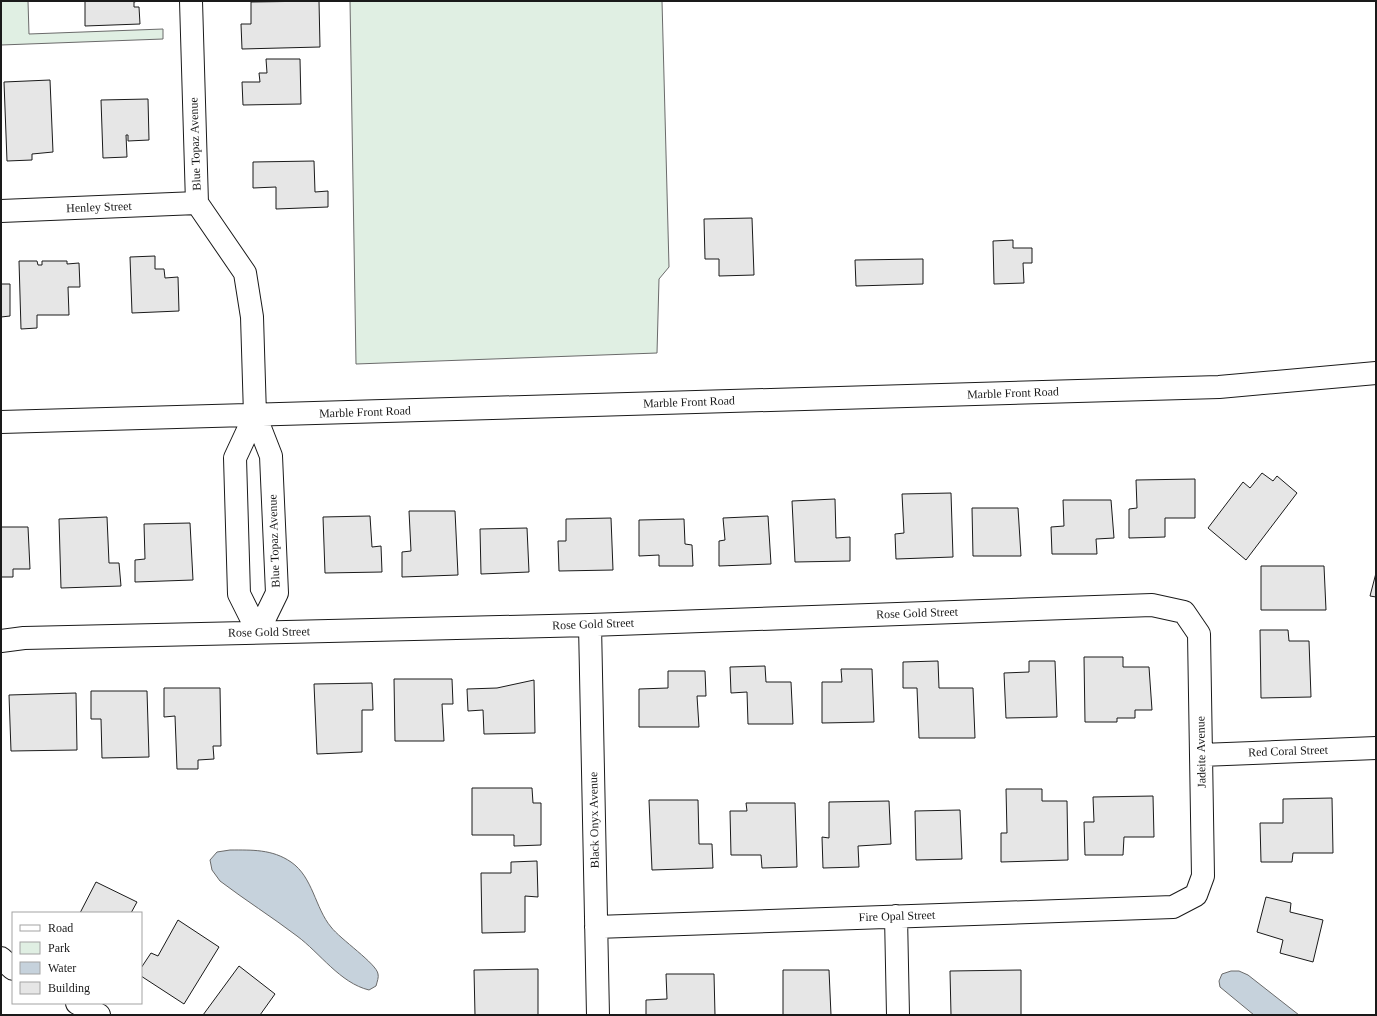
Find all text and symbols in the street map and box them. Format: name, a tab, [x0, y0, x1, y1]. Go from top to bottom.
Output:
street label: Blue Topaz Avenue	[186, 97, 204, 191]
street label: Henley Street	[66, 199, 133, 215]
street label: Marble Front Road	[967, 384, 1059, 402]
street label: Marble Front Road	[643, 393, 735, 411]
street label: Marble Front Road	[319, 403, 411, 421]
street label: Blue Topaz Avenue	[265, 494, 283, 588]
street label: Rose Gold Street	[876, 605, 959, 621]
street label: Rose Gold Street	[552, 616, 635, 632]
street label: Rose Gold Street	[228, 624, 311, 640]
street label: Jadeite Avenue	[1193, 716, 1209, 788]
street label: Red Coral Street	[1248, 743, 1329, 759]
street label: Black Onyx Avenue	[586, 772, 602, 868]
street label: Fire Opal Street	[858, 908, 936, 924]
legend	[12, 912, 142, 1004]
text: Road	[48, 921, 73, 935]
text: Park	[48, 941, 70, 955]
text: Water	[48, 961, 76, 975]
text: Building	[48, 981, 90, 995]

